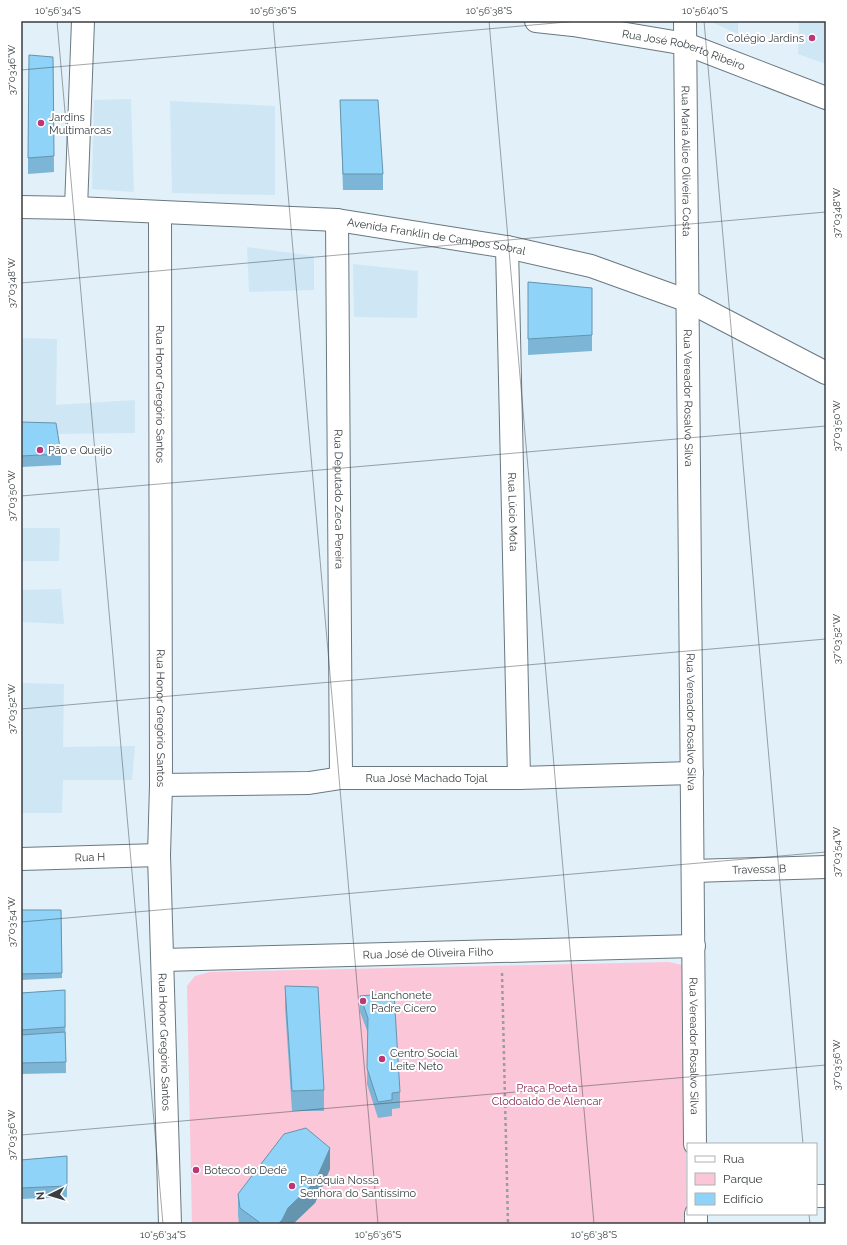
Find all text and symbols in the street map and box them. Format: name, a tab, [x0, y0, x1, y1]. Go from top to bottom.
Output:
text: 10°56'34"S	[35, 5, 81, 16]
text: 10°56'36"S	[250, 5, 296, 16]
text: 10°56'38"S	[466, 5, 512, 16]
text: 10°56'40"S	[682, 5, 728, 16]
street label: Rua José Roberto Ribeiro	[621, 27, 748, 73]
place label: Colégio Jardins	[726, 32, 804, 45]
marker: Colégio Jardins	[807, 33, 817, 43]
text: 37°03'46"W	[6, 44, 17, 95]
street label: Rua Maria Alice Oliveira Costa	[679, 85, 693, 237]
place label: Jardins Multimarcas	[49, 111, 111, 137]
marker: Jardins Multimarcas	[36, 118, 46, 128]
text: 37°03'48"W	[831, 187, 842, 238]
street label: Avenida Franklin de Campos Sobral	[346, 215, 527, 258]
text: 37°03'48"W	[6, 257, 17, 308]
street label: Rua Honor Gregório Santos	[154, 325, 167, 463]
street label: Rua Vereador Rosalvo Silva	[681, 329, 695, 467]
text: 37°03'50"W	[831, 400, 842, 452]
street label: Rua Deputado Zeca Pereira	[332, 429, 346, 569]
place label: Pão e Queijo	[48, 444, 112, 457]
marker: Pão e Queijo	[35, 445, 45, 455]
text: 37°03'50"W	[6, 470, 17, 522]
street label: Rua Lúcio Mota	[506, 472, 520, 552]
text: 37°03'52"W	[831, 613, 842, 664]
street label: Rua Honor Gregório Santos	[154, 649, 168, 787]
street label: Rua Vereador Rosalvo Silva	[684, 653, 698, 791]
text: 37°03'52"W	[6, 683, 17, 734]
street label: Rua José Machado Tojal	[366, 772, 488, 785]
text: 37°03'54"W	[831, 826, 842, 877]
street label: Rua H	[74, 850, 105, 864]
street label: Travessa B	[732, 862, 786, 876]
text: 37°03'54"W	[6, 896, 17, 947]
street label: Rua José de Oliveira Filho	[363, 945, 494, 961]
street label: Rua Honor Gregório Santos	[156, 973, 173, 1111]
street label: Rua Vereador Rosalvo Silva	[687, 977, 701, 1115]
place label: Lanchonete Padre Cícero	[371, 989, 437, 1015]
marker: Lanchonete Padre Cícero	[358, 996, 368, 1006]
text: 37°03'56"W	[831, 1039, 842, 1091]
place label: Centro Social Leite Neto	[390, 1047, 458, 1073]
marker: Centro Social Leite Neto	[377, 1054, 387, 1064]
park label: Praça Poeta Clodoaldo de Alencar	[492, 1082, 602, 1108]
text: 37°03'56"W	[6, 1109, 17, 1161]
legend	[687, 1143, 817, 1215]
text: Rua	[723, 1152, 744, 1166]
place label: Boteco do Dedé	[204, 1164, 288, 1177]
marker: Boteco do Dedé	[191, 1165, 201, 1175]
text: Parque	[723, 1172, 763, 1186]
place label: Paróquia Nossa Senhora do Santíssimo	[300, 1174, 417, 1200]
north arrow	[30, 1175, 70, 1215]
marker: Paróquia Nossa Senhora do Santíssimo	[287, 1181, 297, 1191]
text: N	[34, 1191, 47, 1201]
text: Edifício	[723, 1192, 763, 1206]
text: 10°56'34"S	[140, 1229, 186, 1240]
text: 10°56'36"S	[355, 1229, 401, 1240]
text: 10°56'38"S	[571, 1229, 617, 1240]

